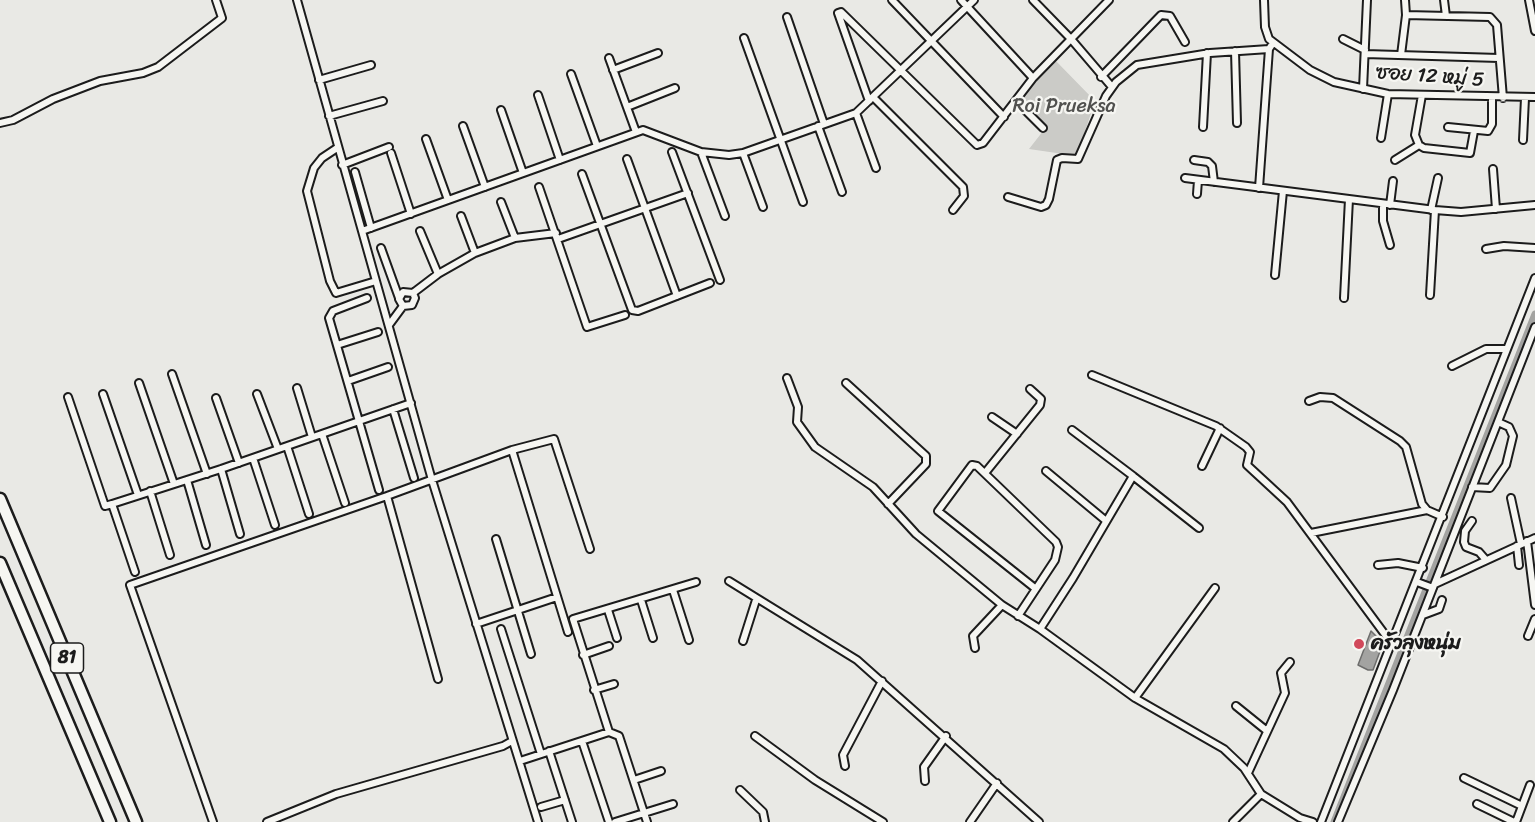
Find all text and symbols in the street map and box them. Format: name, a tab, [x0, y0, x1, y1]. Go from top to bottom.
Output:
street label: ซอย 12 หมู่ 5	[1375, 61, 1485, 93]
park label: Roi Prueksa	[1012, 95, 1116, 119]
place label: ครัวลุงหนุ่ม	[1371, 632, 1461, 656]
marker: ครัวลุงหนุ่ม	[1352, 637, 1366, 651]
road number: 81	[50, 643, 84, 673]

